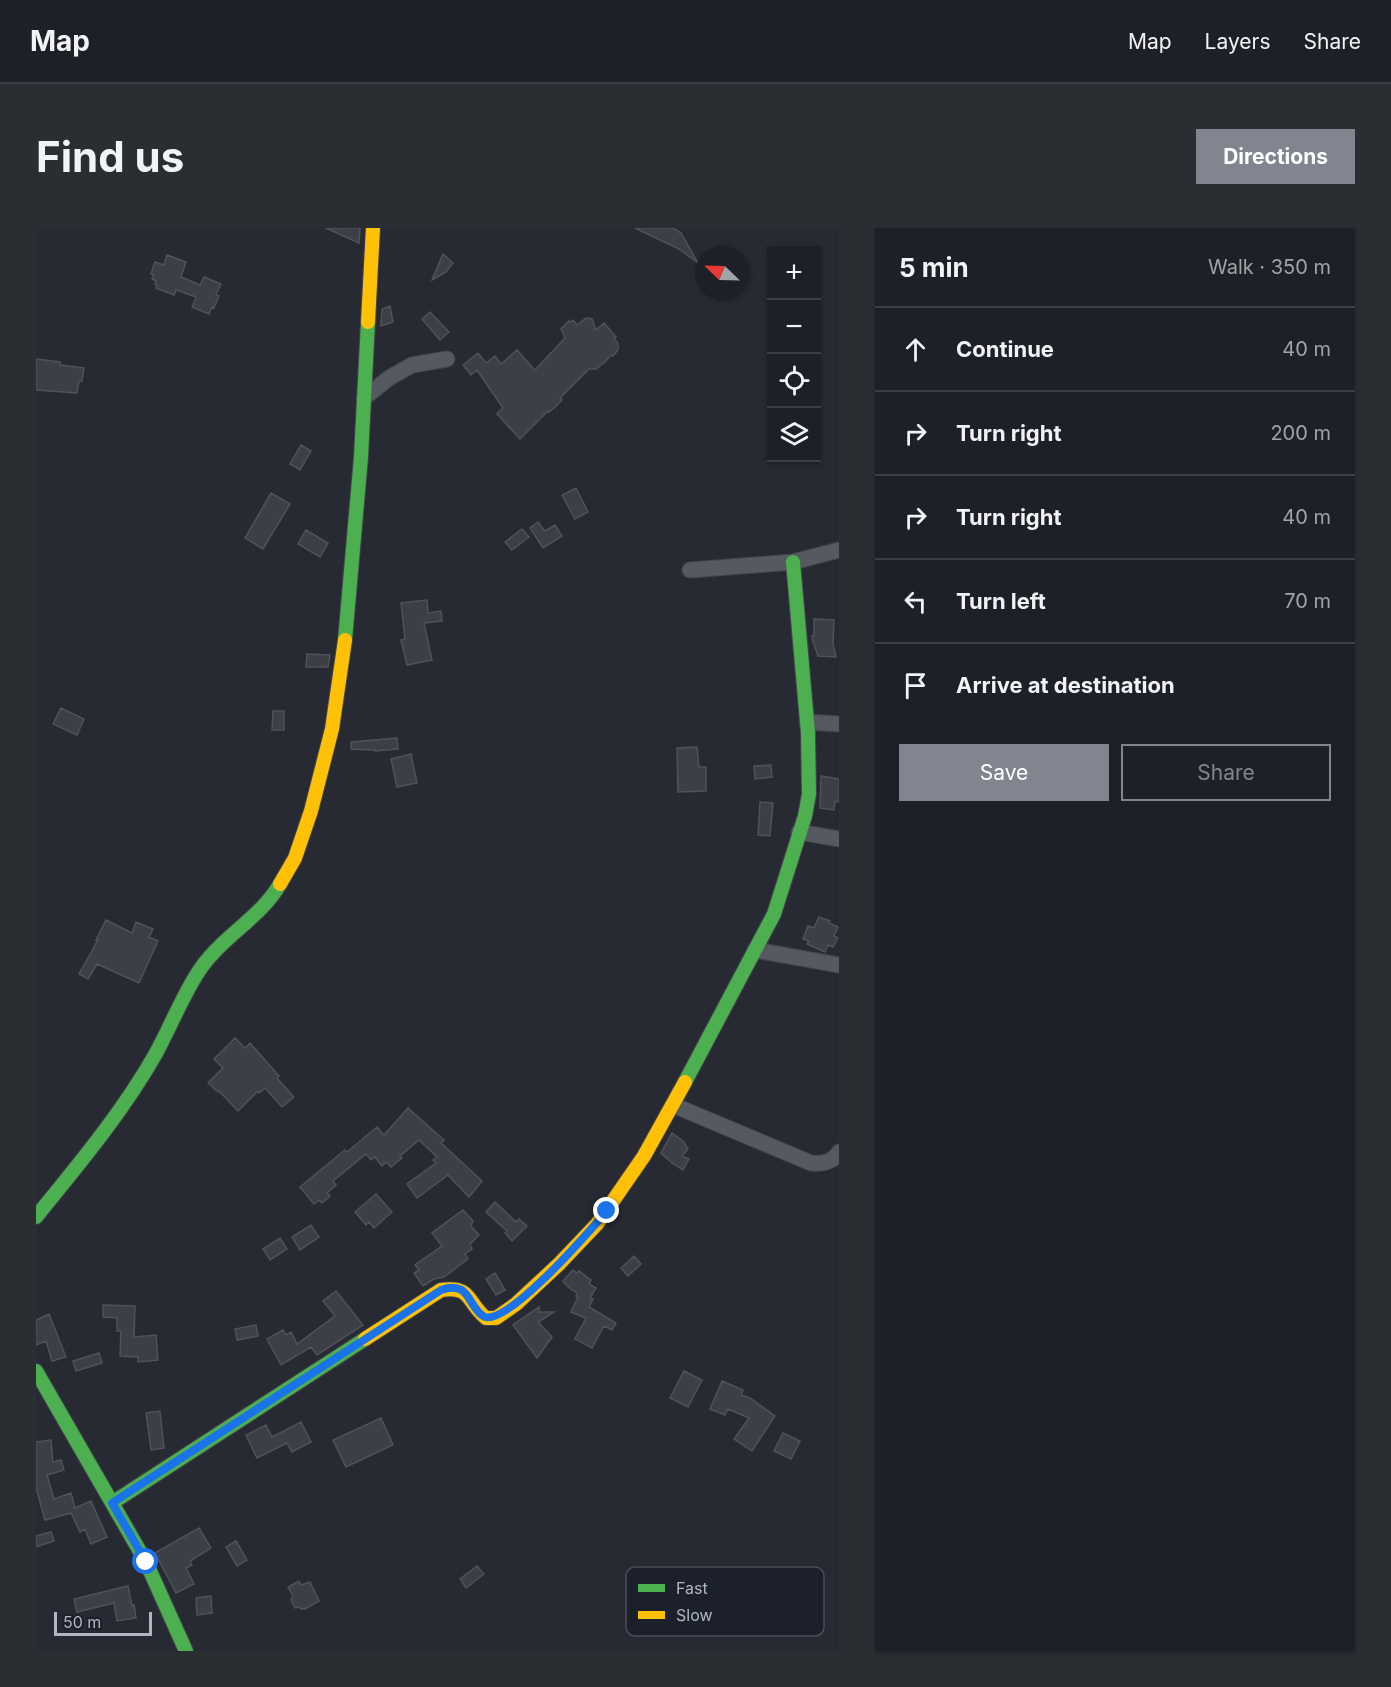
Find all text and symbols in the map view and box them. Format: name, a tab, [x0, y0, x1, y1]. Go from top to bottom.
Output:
text: Map	[30, 24, 90, 58]
text: Map	[1128, 29, 1172, 54]
text: Layers	[1205, 29, 1271, 54]
text: Share	[1304, 29, 1361, 54]
button: Directions	[1196, 129, 1355, 184]
text: Find us	[36, 131, 184, 182]
north arrow	[695, 246, 749, 300]
map controls	[767, 246, 821, 462]
button: +	[767, 246, 821, 300]
text: 5 min	[899, 252, 969, 283]
text: Walk · 350 m	[1208, 255, 1331, 279]
button: −	[767, 300, 821, 354]
icon: ahead	[899, 333, 932, 366]
text: Continue	[956, 336, 1054, 362]
text: 40 m	[1282, 337, 1331, 361]
button: locate	[767, 354, 821, 408]
button: layers	[767, 408, 821, 462]
icon: right	[899, 417, 932, 450]
text: Turn right	[956, 420, 1062, 446]
text: 200 m	[1270, 421, 1331, 445]
icon: right	[899, 501, 932, 534]
text: Turn right	[956, 504, 1062, 530]
text: 40 m	[1282, 505, 1331, 529]
icon: left	[899, 585, 932, 618]
text: Turn left	[956, 588, 1046, 614]
text: 70 m	[1284, 589, 1331, 613]
icon: arrive	[899, 669, 932, 702]
text: Arrive at destination	[956, 672, 1175, 698]
button: Save	[899, 744, 1109, 801]
button: Share	[1121, 744, 1331, 801]
route end	[593, 1197, 619, 1223]
route start	[132, 1548, 158, 1574]
legend	[626, 1567, 824, 1636]
text: Fast	[676, 1578, 708, 1598]
text: Slow	[676, 1605, 713, 1625]
scale bar	[54, 1609, 152, 1636]
text: 50 m	[63, 1612, 101, 1632]

